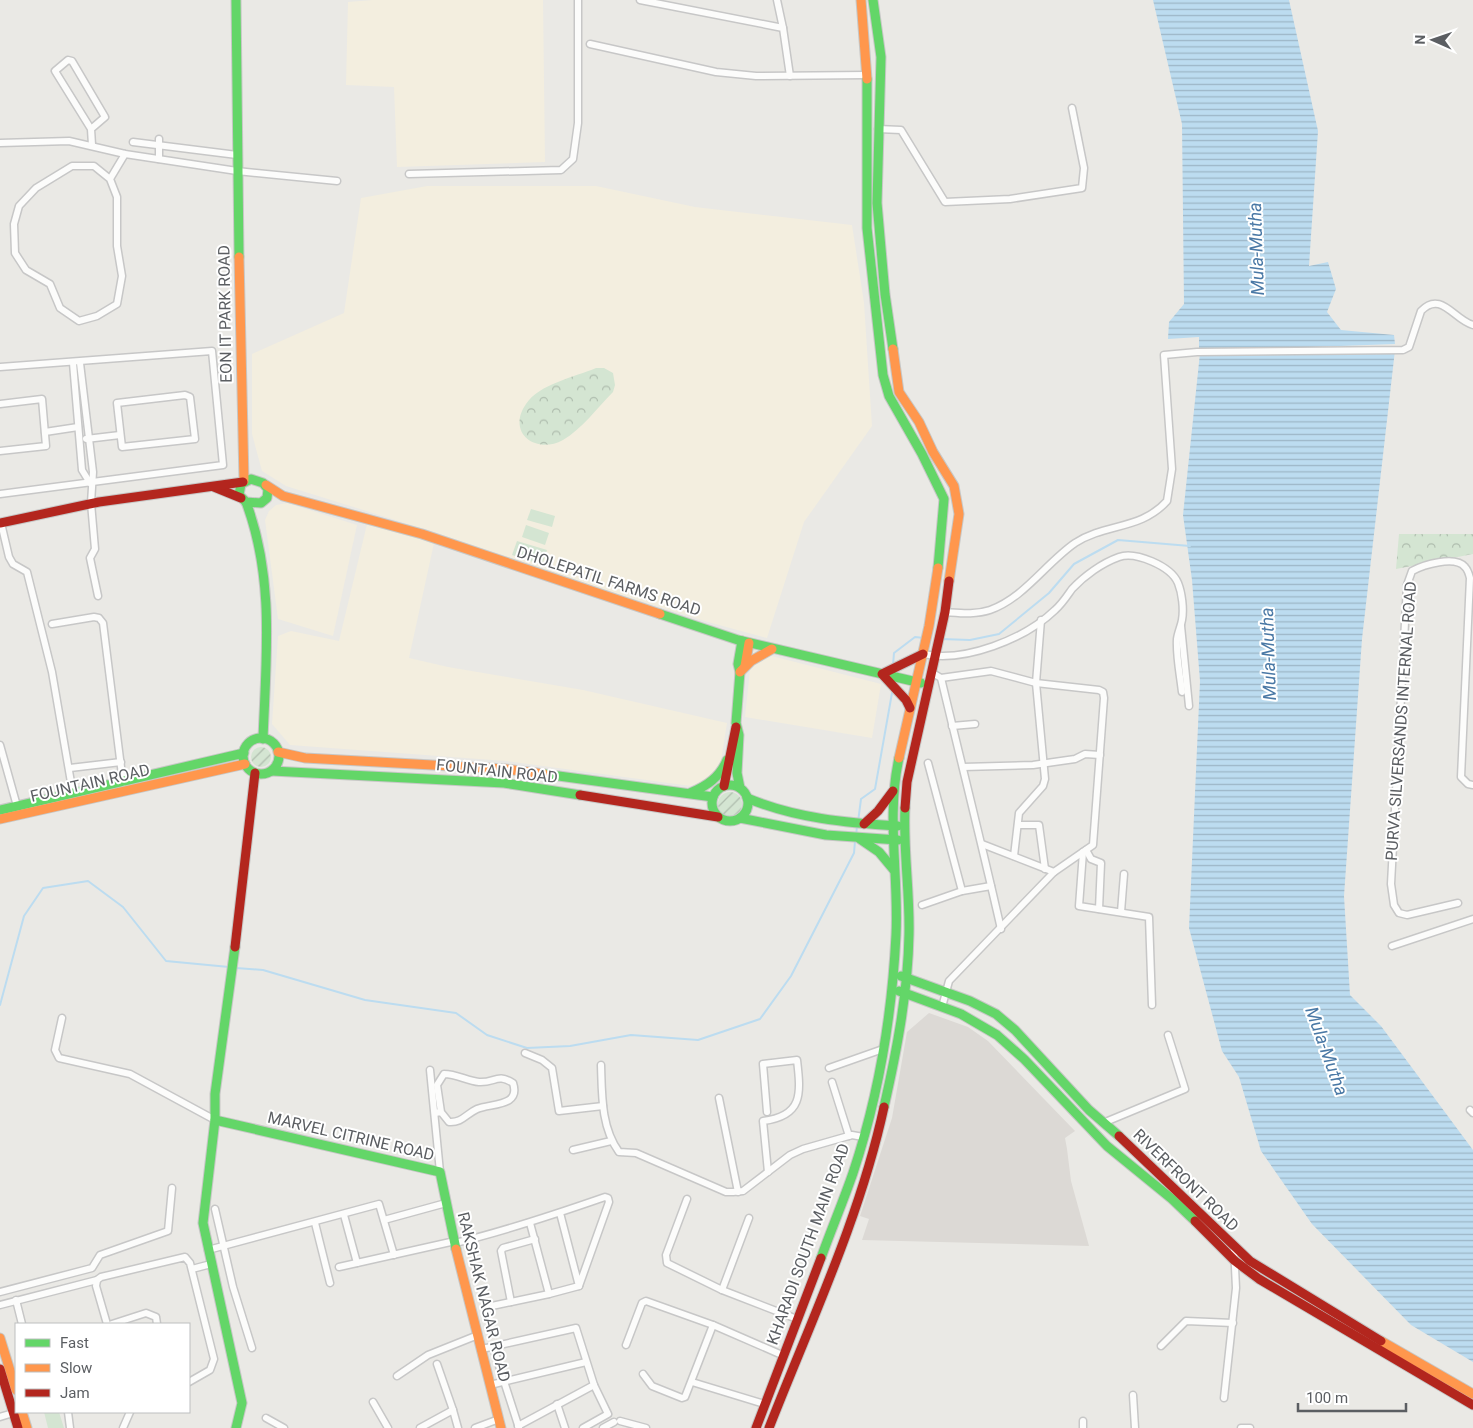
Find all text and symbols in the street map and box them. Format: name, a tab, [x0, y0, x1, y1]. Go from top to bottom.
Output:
north arrow	[1408, 15, 1458, 65]
text: N	[1412, 34, 1428, 45]
water label: Mula-Mutha	[1244, 202, 1268, 296]
street label: EON IT PARK ROAD	[214, 245, 236, 383]
street label: DHOLEPATIL FARMS ROAD	[515, 542, 703, 620]
street label: PURVA SILVERSANDS INTERNAL ROAD	[1382, 581, 1420, 861]
water label: Mula-Mutha	[1256, 607, 1280, 701]
street label: FOUNTAIN ROAD	[435, 755, 559, 787]
street label: FOUNTAIN ROAD	[28, 760, 152, 806]
water label: Mula-Mutha	[1301, 1004, 1353, 1098]
street label: MARVEL CITRINE ROAD	[266, 1108, 436, 1164]
street label: RIVERFRONT ROAD	[1129, 1125, 1243, 1235]
street label: KHARADI SOUTH MAIN ROAD	[763, 1141, 853, 1347]
street label: RAKSHAK NAGAR ROAD	[454, 1210, 514, 1384]
legend	[15, 1323, 190, 1413]
text: Fast	[60, 1334, 89, 1352]
text: Slow	[60, 1359, 92, 1377]
scale bar	[1298, 1380, 1406, 1412]
text: Jam	[60, 1384, 90, 1402]
text: 100 m	[1306, 1389, 1348, 1407]

